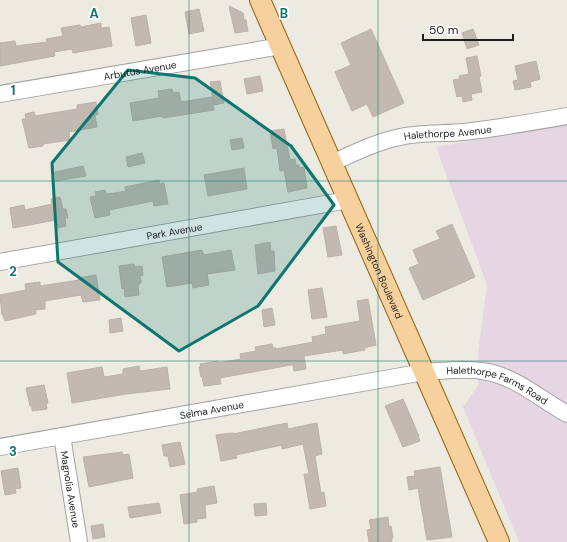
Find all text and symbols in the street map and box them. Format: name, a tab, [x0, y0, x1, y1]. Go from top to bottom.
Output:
text: A	[89, 5, 99, 22]
text: B	[280, 5, 288, 22]
scale bar	[423, 16, 513, 42]
text: 50 m	[429, 22, 458, 38]
street label: Arbutus Avenue	[103, 57, 178, 83]
text: 1	[11, 82, 15, 99]
street label: Halethorpe Avenue	[403, 122, 493, 142]
street label: Park Avenue	[145, 220, 204, 242]
street label: Washington Boulevard	[353, 221, 406, 321]
text: 2	[9, 263, 17, 280]
street label: Halethorpe Farms Road	[446, 363, 550, 407]
street label: Selma Avenue	[179, 397, 245, 422]
text: 3	[9, 443, 17, 460]
street label: Magnolia Avenue	[58, 450, 83, 529]

